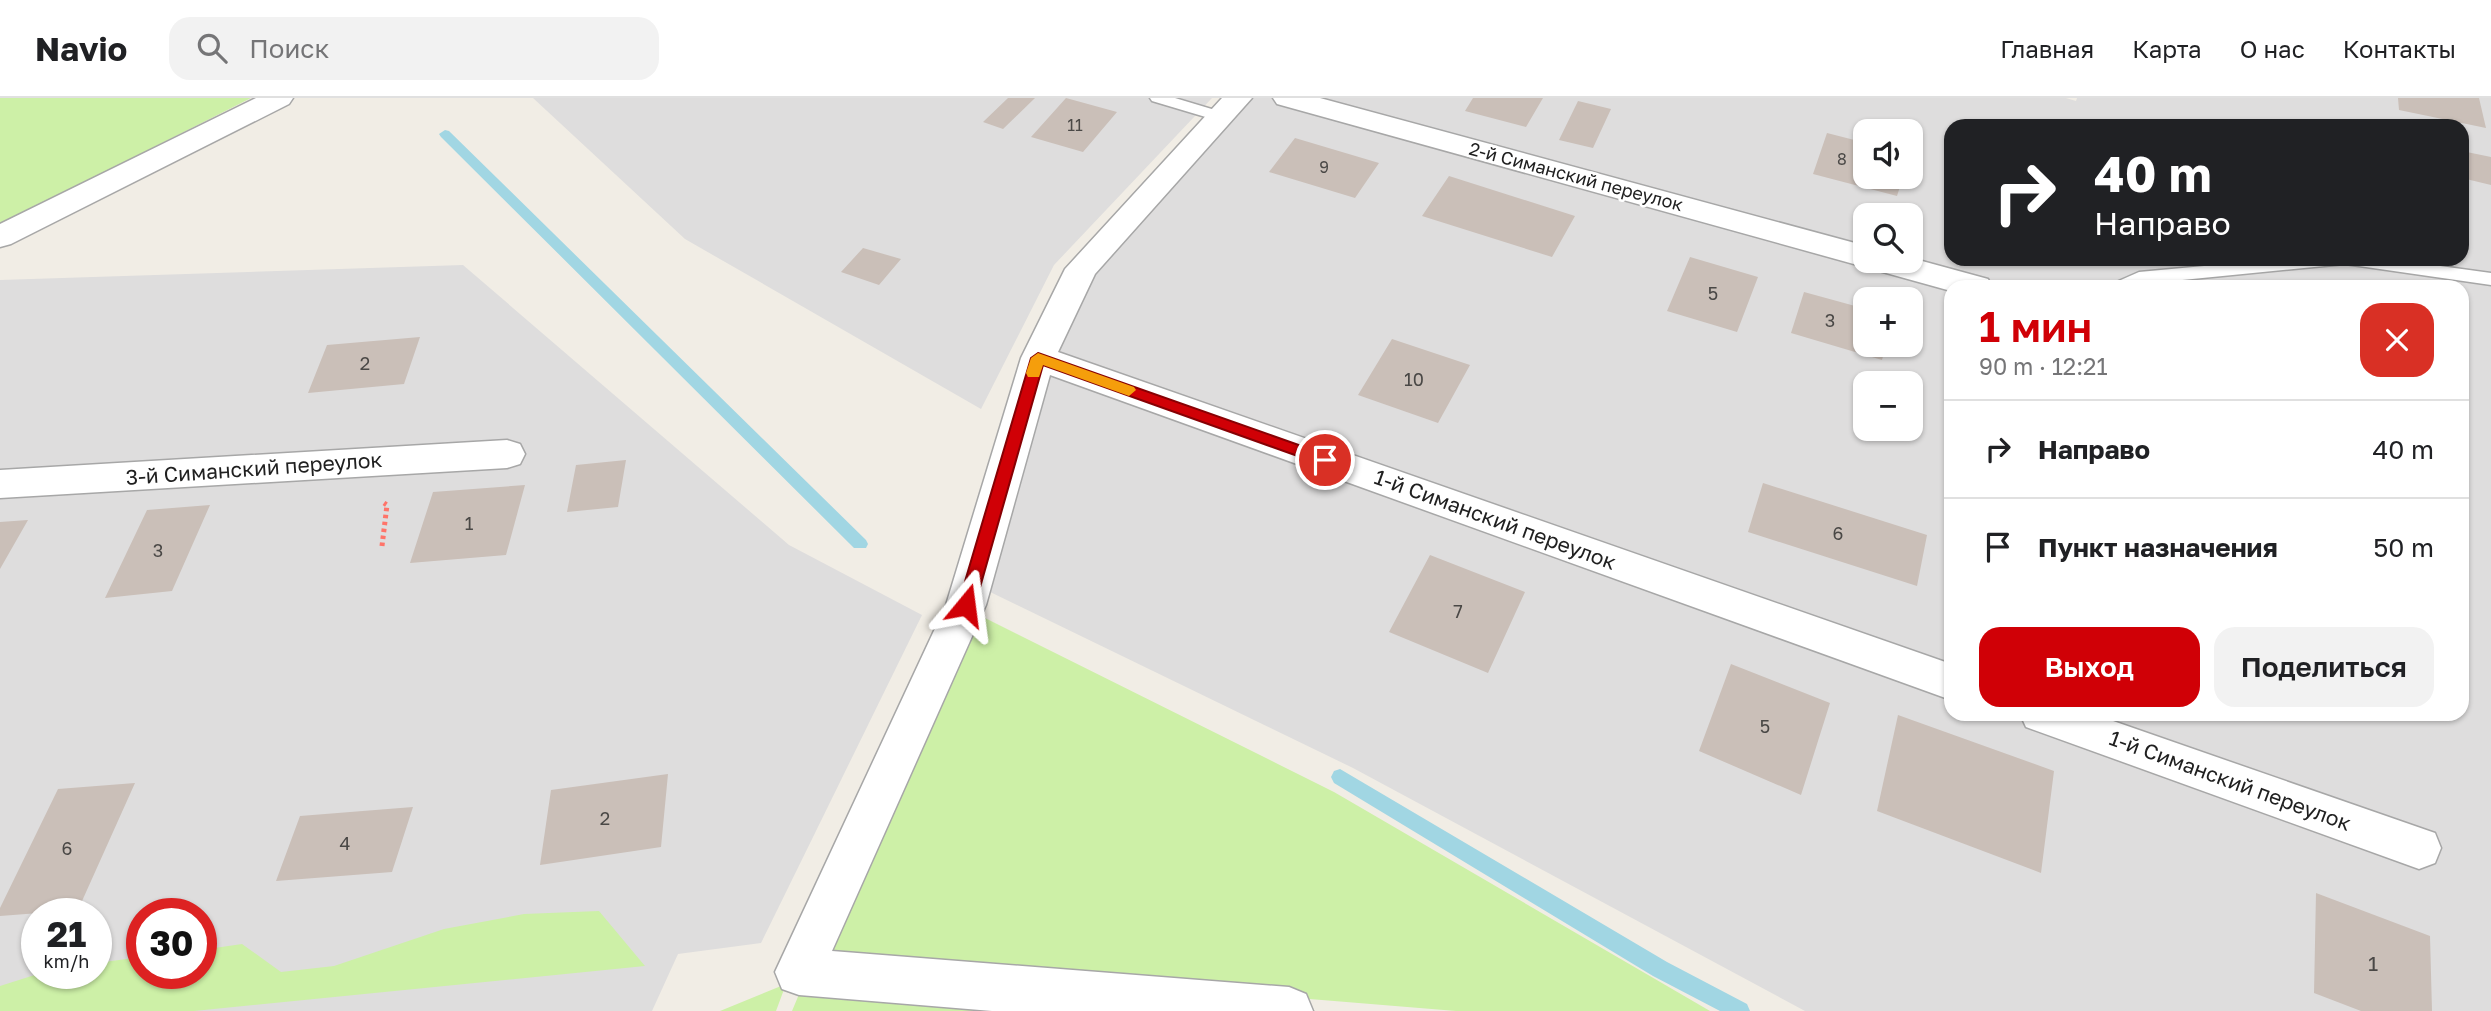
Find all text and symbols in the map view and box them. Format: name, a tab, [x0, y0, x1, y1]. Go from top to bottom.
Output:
search box	[169, 17, 659, 80]
text: Navio	[35, 29, 127, 68]
icon: search	[193, 29, 231, 67]
text: Поиск	[249, 33, 329, 64]
text: Главная	[2000, 34, 2094, 63]
text: Карта	[2132, 34, 2202, 63]
text: О нас	[2240, 34, 2305, 63]
text: Контакты	[2343, 34, 2456, 63]
house number: 11	[1067, 115, 1083, 135]
map controls	[1853, 119, 1923, 441]
button: sound	[1853, 119, 1923, 189]
street label: 2-й Симанский переулок	[1467, 137, 1686, 215]
text: 40 m	[2094, 144, 2212, 203]
icon: right	[1979, 147, 2070, 238]
house number: 8	[1837, 149, 1847, 169]
house number: 9	[1319, 157, 1329, 177]
button: search	[1853, 203, 1923, 273]
text: Направо	[2094, 204, 2231, 242]
house number: 5	[1708, 282, 1718, 304]
button: +	[1853, 287, 1923, 357]
text: 1 мин	[1979, 301, 2092, 351]
button: close	[2360, 303, 2434, 377]
house number: 3	[1825, 309, 1835, 331]
house number: 2	[360, 352, 370, 374]
text: 90 m · 12:21	[1979, 352, 2108, 380]
house number: 10	[1404, 368, 1424, 390]
button: −	[1853, 371, 1923, 441]
pin	[1295, 430, 1355, 490]
icon: right	[1979, 430, 2017, 468]
text: Направо	[2038, 434, 2150, 465]
text: 40 m	[2373, 434, 2434, 465]
icon: arrive	[1306, 441, 1344, 479]
street label: 3-й Симанский переулок	[125, 446, 383, 490]
street label: 1-й Симанский переулок	[1371, 463, 1620, 575]
house number: 1	[465, 512, 474, 534]
house number: 6	[1833, 522, 1843, 544]
icon: arrive	[1979, 528, 2017, 566]
text: Пункт назначения	[2038, 532, 2278, 563]
text: 50 m	[2373, 532, 2434, 563]
house number: 3	[153, 539, 163, 561]
position arrow	[929, 568, 1003, 642]
house number: 7	[1453, 600, 1463, 622]
button: Выход	[1979, 627, 2200, 707]
button: Поделиться	[2214, 627, 2434, 707]
house number: 5	[1760, 715, 1770, 737]
street label: 1-й Симанский переулок	[2106, 724, 2355, 836]
house number: 2	[600, 807, 610, 829]
house number: 4	[340, 832, 351, 854]
house number: 6	[62, 837, 72, 859]
speed limit sign: 30	[126, 898, 217, 989]
text: 21	[47, 913, 86, 955]
text: km/h	[44, 950, 89, 972]
house number: 1	[2368, 950, 2378, 976]

